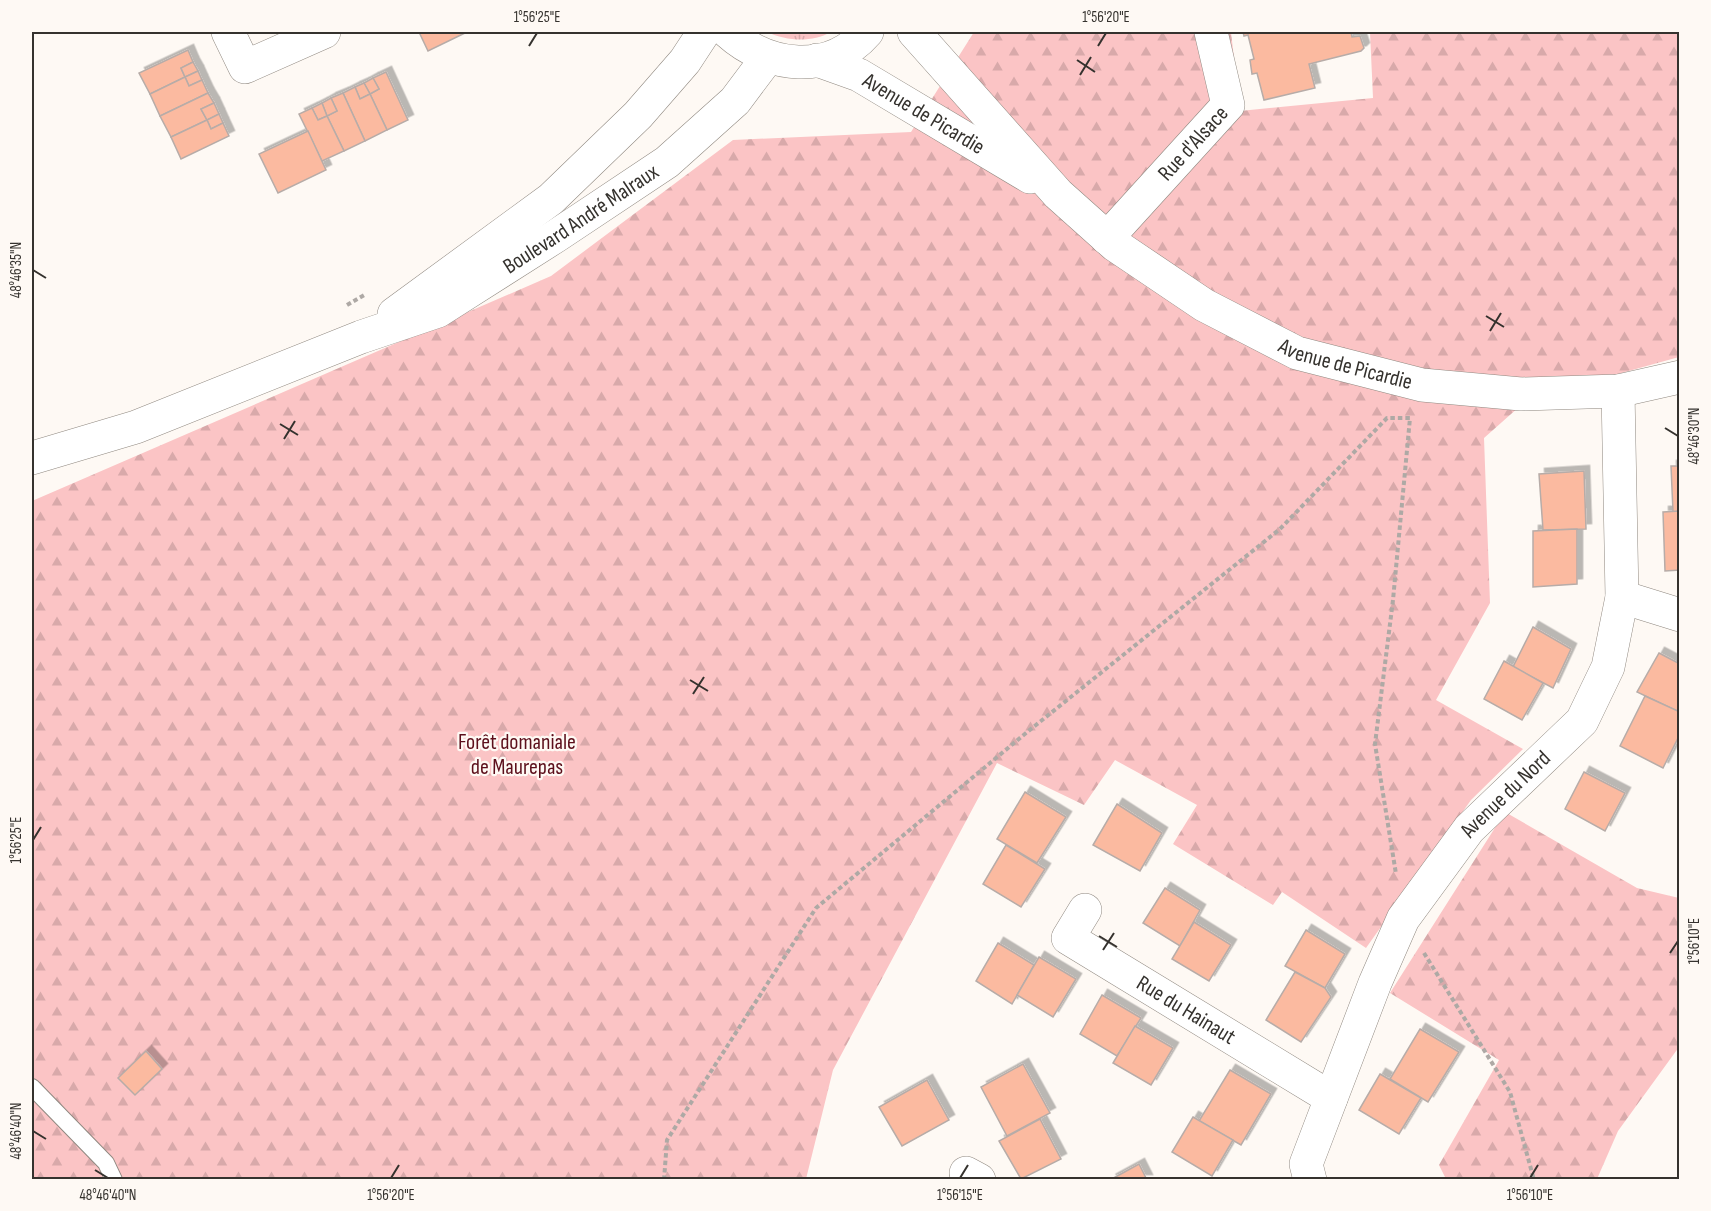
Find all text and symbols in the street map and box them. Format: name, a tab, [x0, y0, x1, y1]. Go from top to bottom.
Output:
text: 1°56'25"E	[514, 8, 560, 27]
text: 1°56'20"E	[1082, 8, 1130, 27]
street label: Avenue de Picardie	[857, 66, 990, 160]
street label: Rue d'Alsace	[1152, 100, 1234, 186]
street label: Boulevard André Malraux	[498, 158, 664, 280]
text: 48°46'35"N	[7, 242, 26, 298]
street label: Avenue de Picardie	[1273, 332, 1415, 395]
text: 48°46'30"N	[1685, 408, 1704, 465]
park label: Forêt domaniale de Maurepas	[458, 729, 576, 781]
street label: Avenue du Nord	[1453, 745, 1556, 843]
text: 1°56'25"E	[7, 817, 26, 863]
text: 1°56'10"E	[1685, 918, 1704, 964]
street label: Rue du Hainaut	[1132, 969, 1241, 1050]
text: 48°46'40"N	[7, 1103, 26, 1159]
text: 48°46'40"N	[80, 1186, 136, 1205]
text: 1°56'20"E	[367, 1186, 415, 1205]
text: 1°56'15"E	[937, 1186, 983, 1205]
text: 1°56'10"E	[1507, 1186, 1553, 1205]

